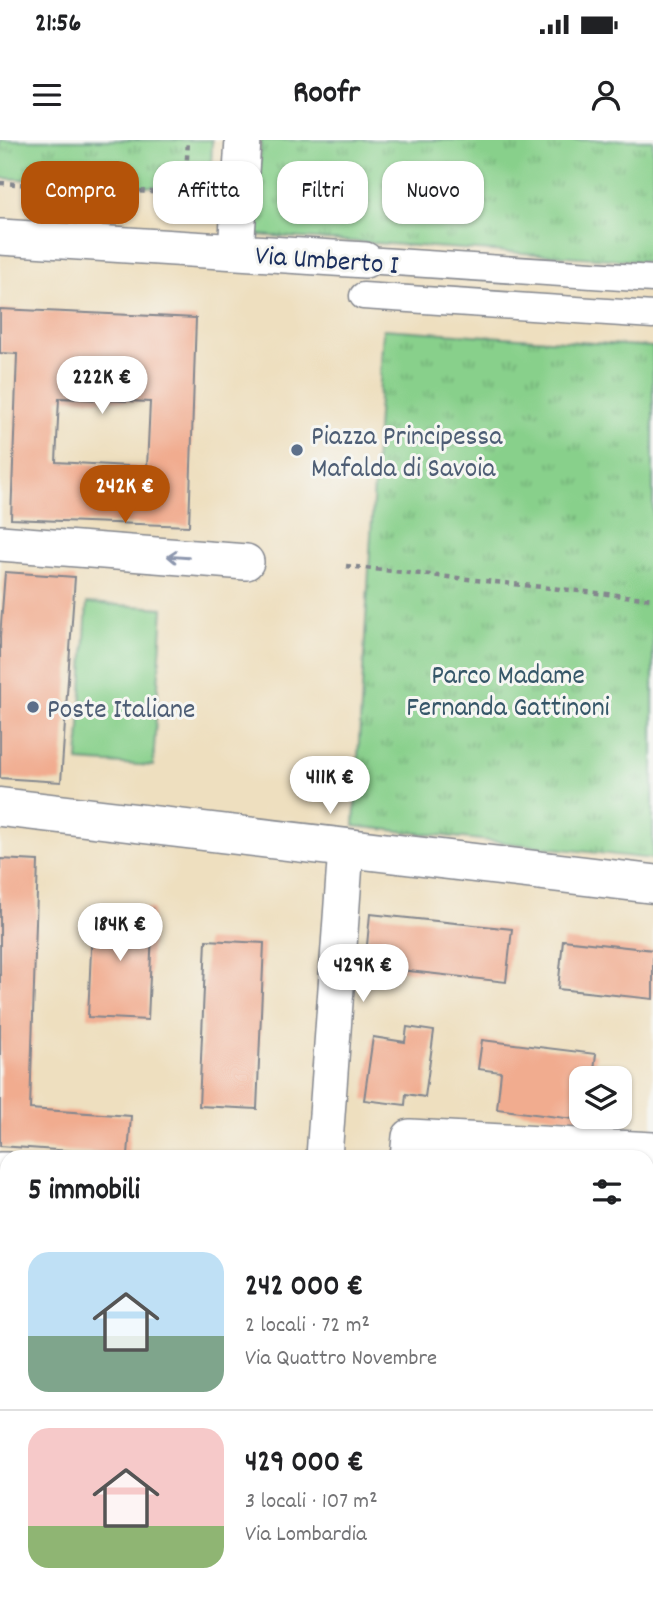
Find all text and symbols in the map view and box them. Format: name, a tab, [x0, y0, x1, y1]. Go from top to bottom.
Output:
text: 21:56	[35, 6, 81, 43]
text: Roofr	[293, 72, 360, 118]
icon: menu	[28, 76, 66, 114]
icon: person	[587, 76, 625, 114]
chip: Compra	[21, 161, 139, 224]
chip: Affitta	[153, 161, 263, 224]
chip: Filtri	[277, 161, 368, 224]
chip: Nuovo	[382, 161, 484, 224]
street label: Via Umberto I	[254, 238, 400, 288]
pin: 222K €	[45, 356, 159, 416]
text: 222K €	[73, 362, 131, 395]
place label: Piazza Principessa Mafalda di Savoia	[311, 419, 503, 491]
marker: Piazza Principessa Mafalda di Savoia	[289, 442, 305, 458]
pin: 242K €	[68, 466, 182, 525]
text: 242K €	[96, 471, 154, 504]
one-way arrow	[168, 550, 190, 563]
park label: Parco Madame Fernanda Gattinoni	[406, 658, 610, 730]
place label: Poste Italiane	[47, 692, 195, 732]
marker: Poste Italiane	[25, 699, 41, 715]
pin: 411K €	[273, 756, 387, 816]
text: 411K €	[306, 762, 354, 795]
pin: 184K €	[63, 904, 177, 963]
text: 184K €	[94, 909, 146, 942]
pin: 429K €	[306, 944, 420, 1004]
text: 429K €	[334, 950, 392, 983]
map controls	[569, 1066, 632, 1129]
button: layers	[569, 1066, 632, 1129]
text: 5 immobili	[28, 1171, 140, 1214]
icon: filters	[588, 1173, 626, 1211]
text: 242 000 €	[245, 1267, 363, 1310]
icon: home	[84, 1280, 168, 1364]
text: 2 locali · 72 m²	[245, 1310, 370, 1343]
text: Via Quattro Novembre	[245, 1343, 437, 1376]
text: 429 000 €	[245, 1443, 364, 1486]
icon: home	[84, 1456, 168, 1540]
text: 3 locali · 107 m²	[245, 1486, 378, 1519]
text: Via Lombardia	[245, 1519, 367, 1552]

